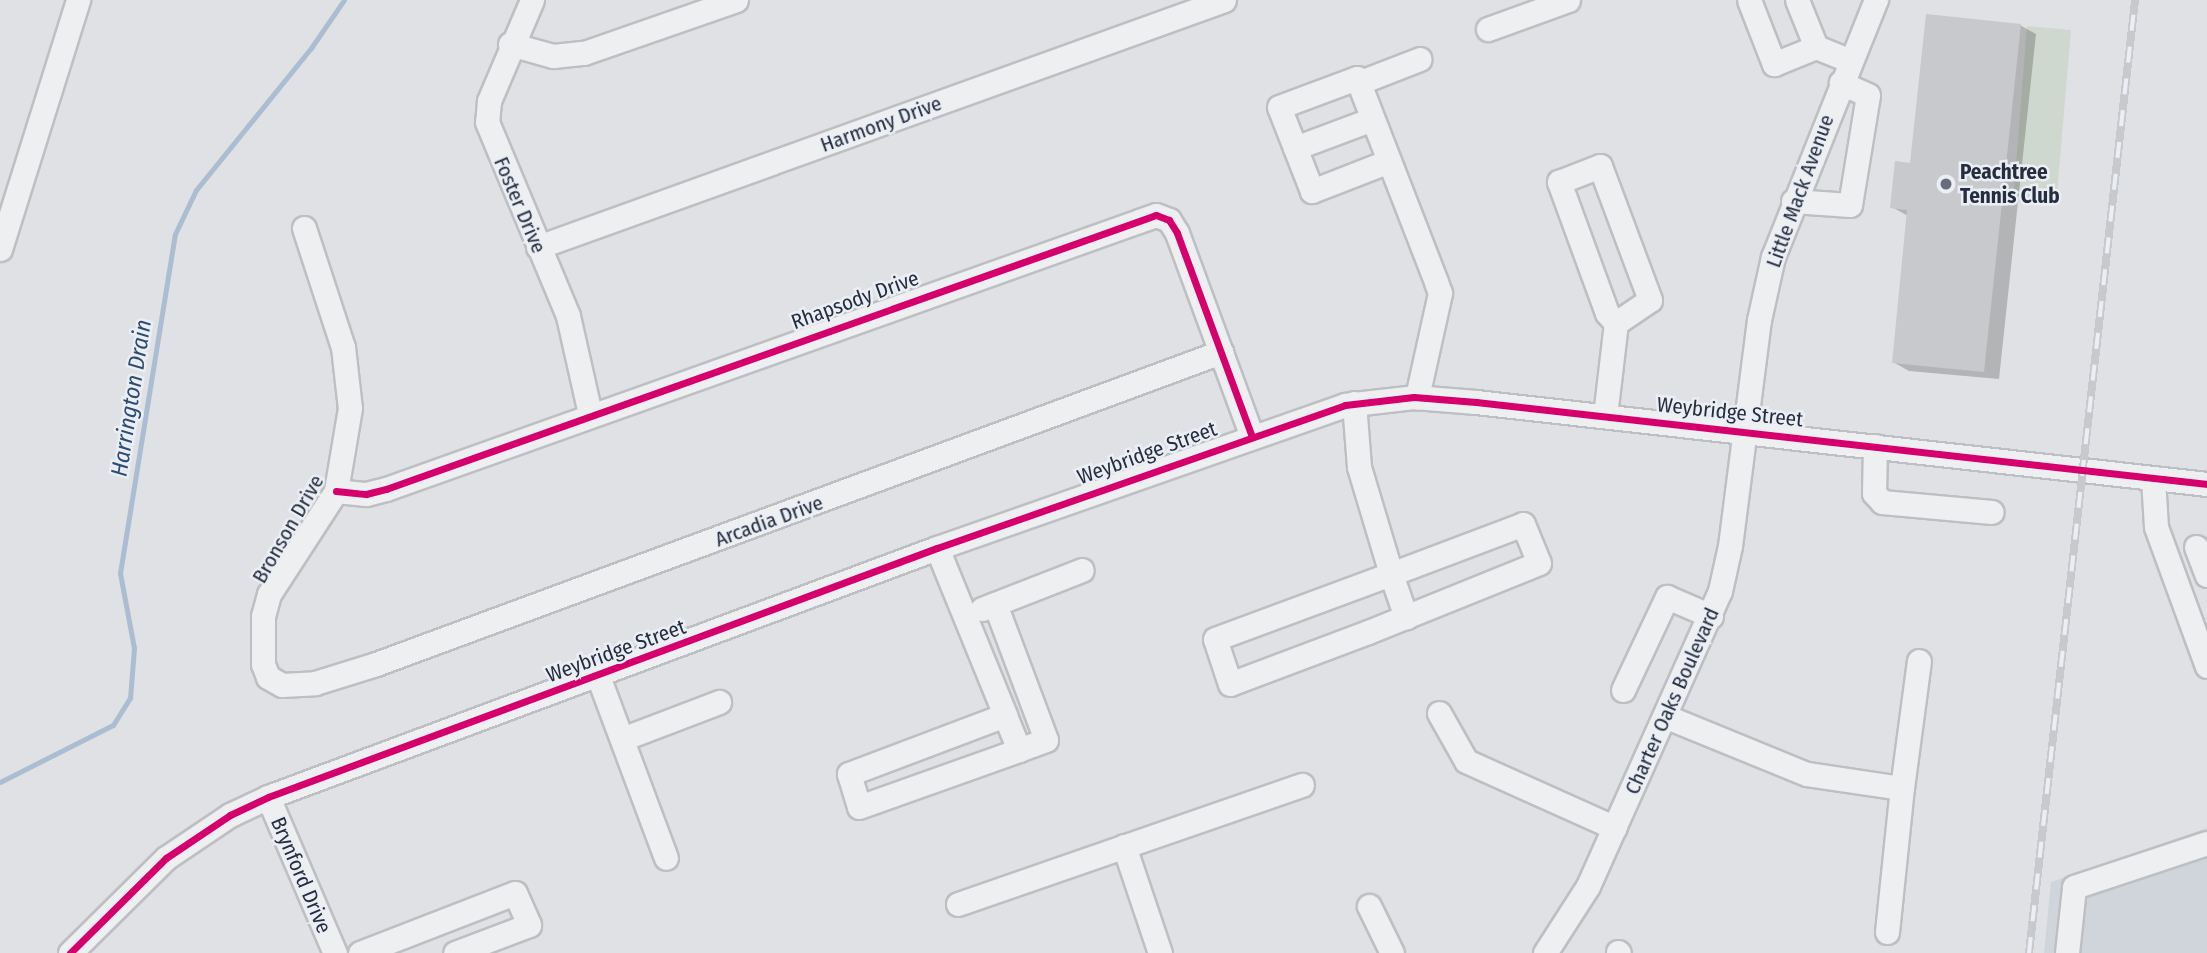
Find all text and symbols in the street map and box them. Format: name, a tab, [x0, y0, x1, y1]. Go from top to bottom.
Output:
street label: Harmony Drive	[817, 90, 945, 158]
street label: Little Mack Avenue	[1761, 111, 1839, 271]
street label: Foster Drive	[488, 153, 552, 257]
place label: Peachtree Tennis Club	[1960, 159, 2060, 209]
marker: Peachtree Tennis Club	[1938, 176, 1954, 192]
street label: Rhapsody Drive	[788, 265, 922, 335]
water label: Harrington Drain	[105, 318, 157, 478]
street label: Weybridge Street	[1656, 392, 1804, 432]
street label: Weybridge Street	[1074, 416, 1220, 490]
street label: Bronson Drive	[247, 470, 329, 588]
street label: Arcadia Drive	[712, 490, 826, 552]
street label: Charter Oaks Boulevard	[1619, 604, 1725, 798]
street label: Weybridge Street	[543, 614, 689, 688]
street label: Brynford Drive	[265, 813, 337, 937]

